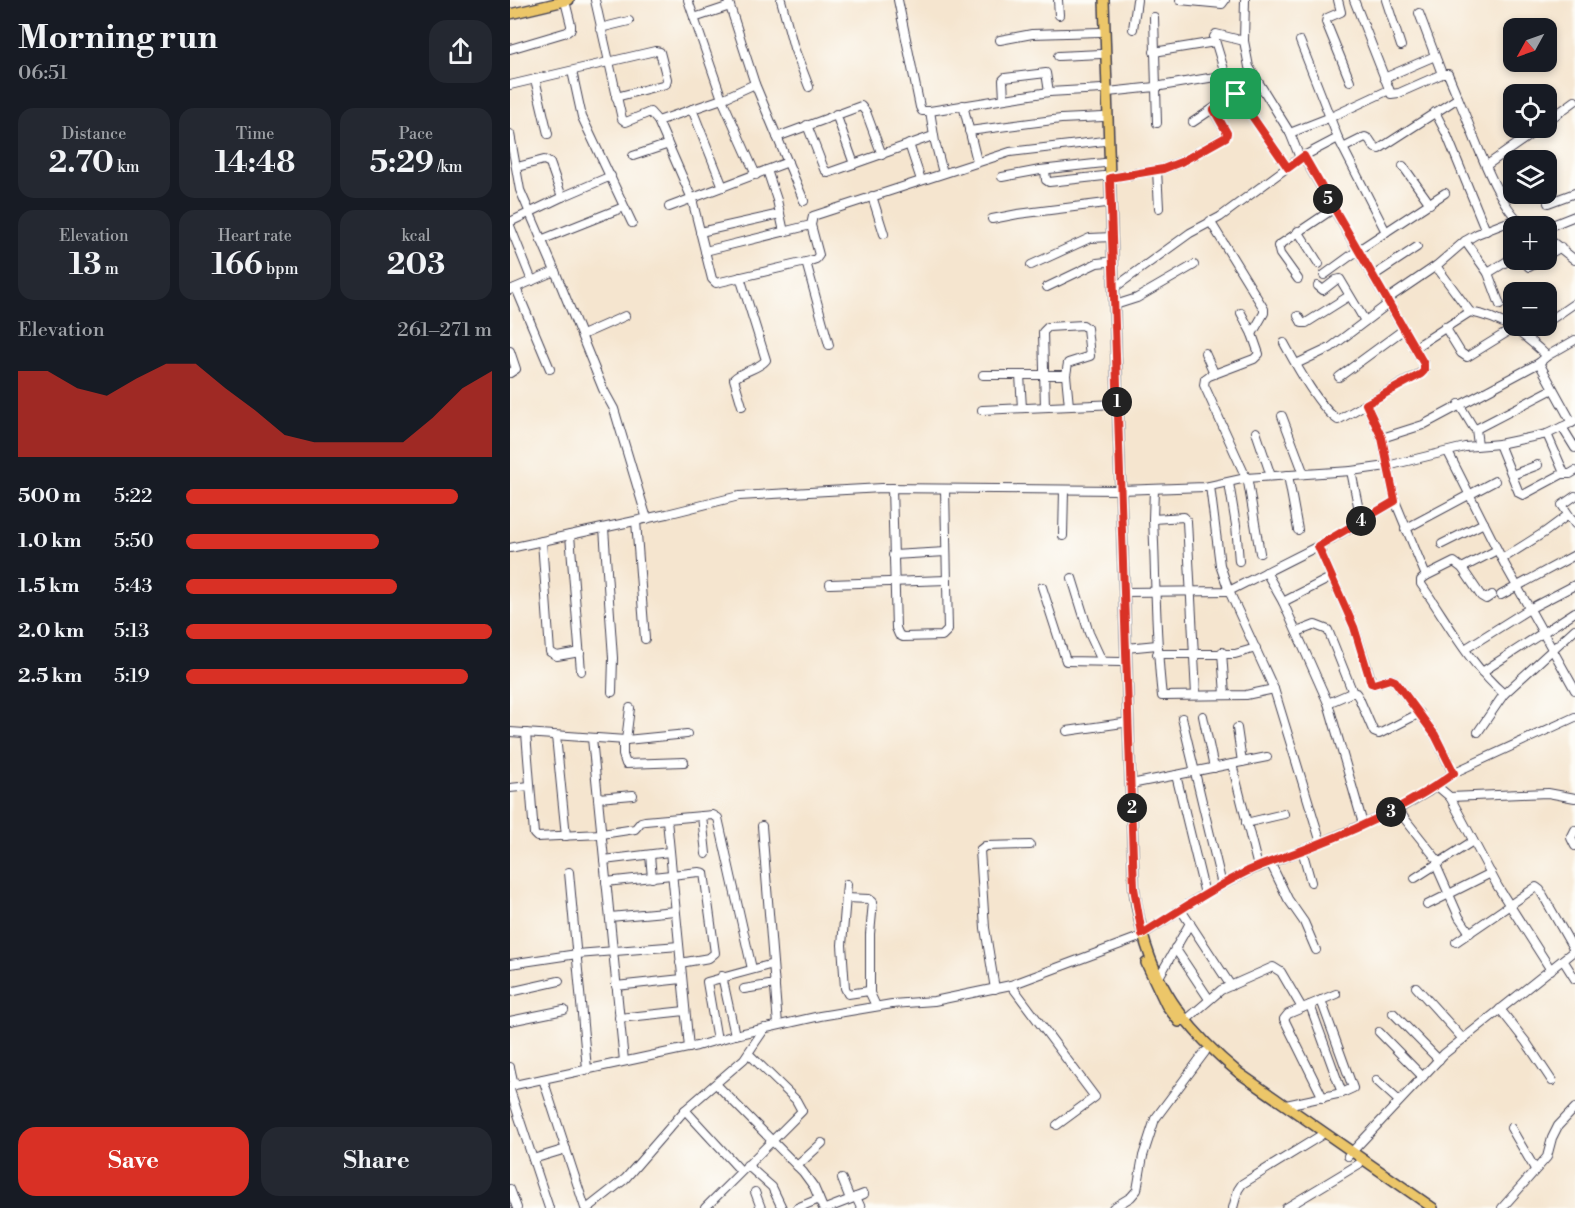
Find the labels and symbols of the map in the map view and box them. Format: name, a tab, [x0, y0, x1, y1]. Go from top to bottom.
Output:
north arrow	[1503, 18, 1557, 72]
pin	[1210, 68, 1261, 119]
pin: 5	[1313, 184, 1343, 214]
pin: 1	[1102, 387, 1132, 417]
pin: 4	[1346, 506, 1376, 536]
pin: 2	[1117, 793, 1147, 823]
pin: 3	[1376, 797, 1406, 827]

